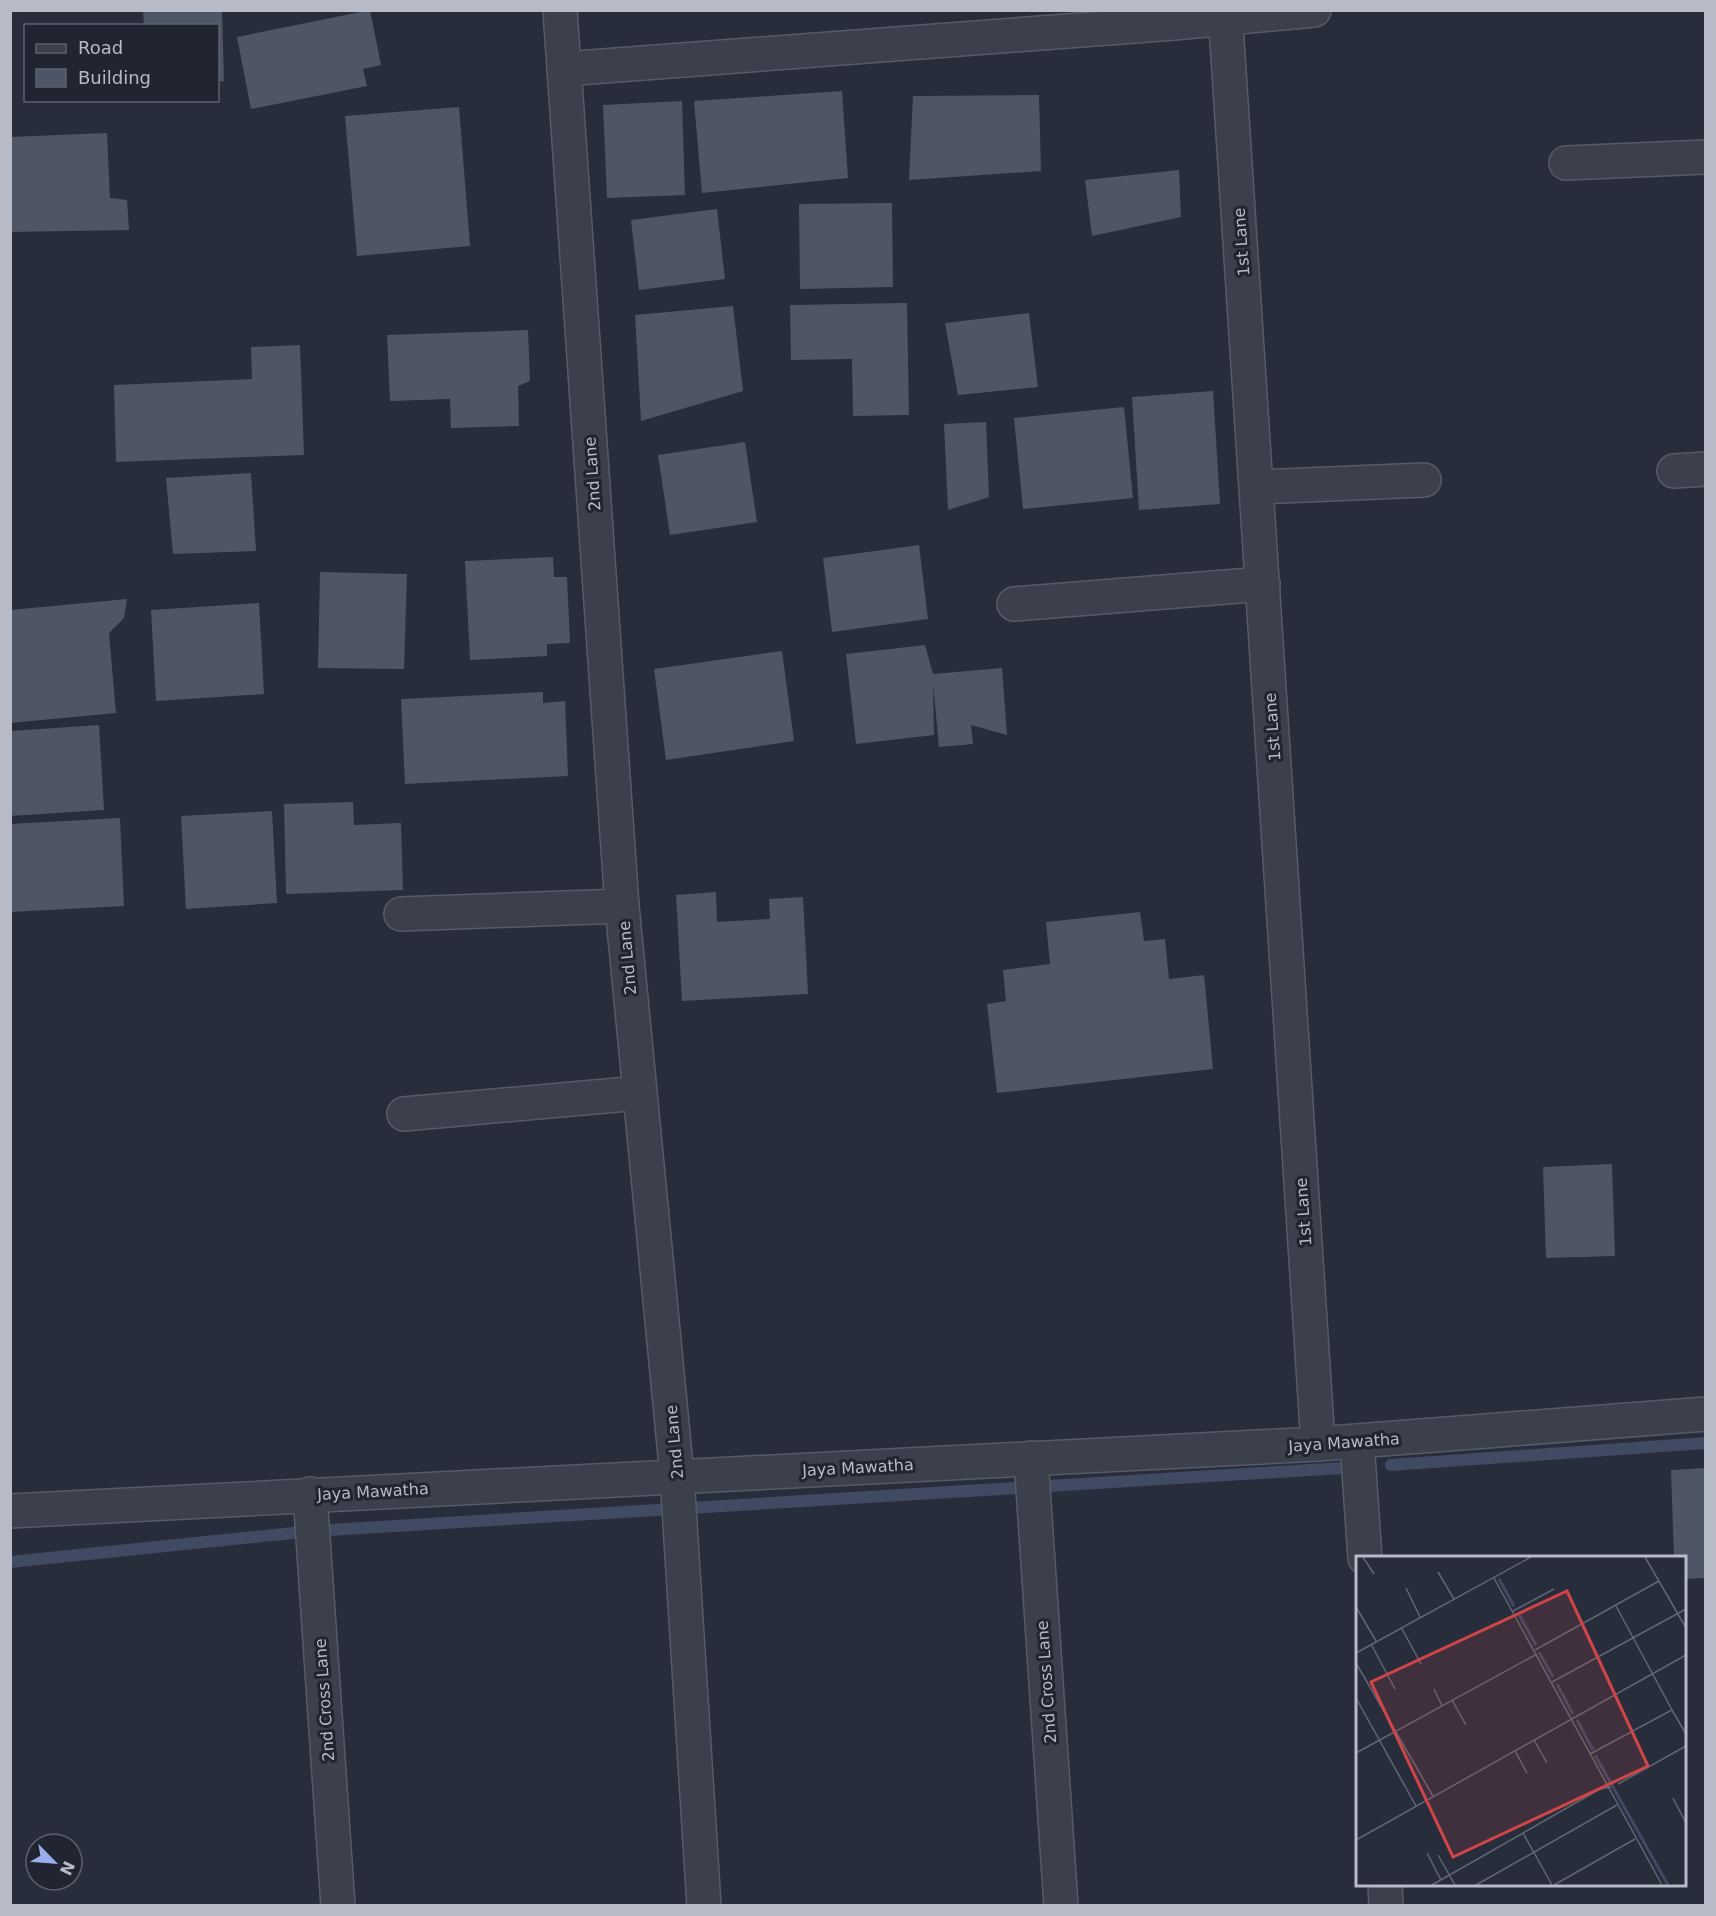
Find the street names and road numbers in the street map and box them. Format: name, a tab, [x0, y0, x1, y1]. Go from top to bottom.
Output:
street label: 1st Lane	[1230, 207, 1253, 277]
street label: 2nd Lane	[580, 436, 605, 512]
street label: 1st Lane	[1261, 692, 1284, 762]
street label: 2nd Lane	[615, 920, 640, 996]
street label: 1st Lane	[1292, 1177, 1315, 1247]
street label: 2nd Lane	[662, 1404, 687, 1480]
street label: Jaya Mawatha	[1287, 1429, 1400, 1456]
street label: Jaya Mawatha	[801, 1455, 914, 1480]
street label: Jaya Mawatha	[316, 1479, 429, 1504]
street label: 2nd Cross Lane	[1033, 1620, 1060, 1744]
street label: 2nd Cross Lane	[311, 1638, 338, 1762]

